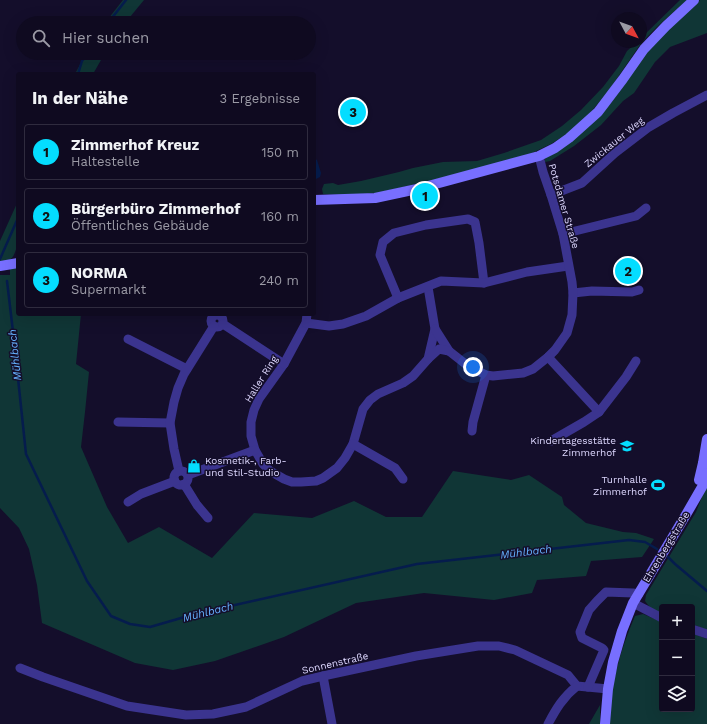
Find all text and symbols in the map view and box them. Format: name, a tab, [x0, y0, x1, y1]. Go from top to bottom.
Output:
north arrow	[611, 12, 647, 48]
search box	[16, 16, 316, 60]
icon: search	[30, 27, 52, 49]
text: Hier suchen	[62, 29, 149, 47]
text: In der Nähe	[32, 88, 128, 108]
text: 3 Ergebnisse	[219, 91, 300, 106]
pin: 3	[340, 97, 366, 127]
street label: Zwickauer Weg	[582, 114, 646, 169]
text: Zimmerhof Kreuz	[71, 136, 199, 154]
text: 1	[43, 145, 49, 160]
text: 150 m	[261, 145, 299, 160]
text: Haltestelle	[71, 154, 140, 169]
street label: Potsdamer Straße	[547, 162, 581, 250]
pin: 1	[412, 181, 438, 211]
text: Bürgerbüro Zimmerhof	[71, 200, 240, 218]
text: 2	[42, 209, 50, 224]
text: 160 m	[261, 209, 299, 224]
text: Öffentliches Gebäude	[71, 218, 209, 233]
pin: 2	[615, 256, 641, 286]
text: NORMA	[71, 264, 127, 282]
text: 3	[42, 273, 50, 288]
text: 240 m	[259, 273, 299, 288]
text: Supermarkt	[71, 282, 146, 297]
water label: Mühlbach	[6, 329, 24, 381]
street label: Haller Ring	[242, 353, 280, 404]
your location	[463, 357, 483, 377]
place label: Kindertagesstätte Zimmerhof	[530, 435, 616, 458]
school or university icon: Kindertagesstätte Zimmerhof	[619, 438, 635, 454]
place label: Kosmetik-, Farb- und Stil-Studio	[205, 455, 287, 478]
shop icon: Kosmetik-, Farb- und Stil-Studio	[186, 458, 202, 474]
place label: Turnhalle Zimmerhof	[593, 474, 647, 497]
sports icon: Turnhalle Zimmerhof	[650, 477, 666, 493]
street label: Ehrenbergstraße	[641, 509, 692, 584]
water label: Mühlbach	[500, 542, 552, 562]
water label: Mühlbach	[181, 599, 235, 625]
map controls	[659, 604, 695, 712]
button: +	[659, 604, 695, 640]
button: −	[659, 640, 695, 676]
street label: Sonnenstraße	[301, 650, 369, 676]
button: layers	[659, 676, 695, 712]

